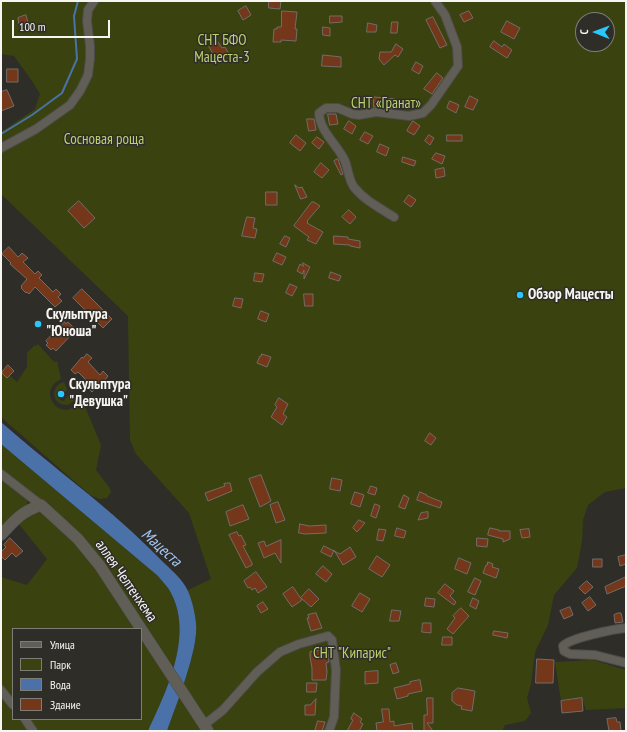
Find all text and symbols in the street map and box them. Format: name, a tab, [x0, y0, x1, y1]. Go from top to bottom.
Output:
scale bar	[14, 12, 112, 38]
north arrow	[575, 12, 615, 52]
text: 100 m	[19, 19, 46, 34]
text: С	[577, 29, 591, 34]
park label: СНТ БФО Мацеста-3	[194, 32, 250, 67]
park label: СНТ «Гранат»	[351, 95, 421, 113]
park label: Сосновая роща	[64, 131, 144, 149]
place label: Обзор Мацесты	[528, 286, 614, 304]
marker: Обзор Мацесты	[515, 290, 525, 300]
place label: Скульптура "Юноша"	[46, 306, 108, 341]
marker: Скульптура "Юноша"	[33, 319, 43, 329]
place label: Скульптура "Девушка"	[69, 376, 131, 411]
marker: Скульптура "Девушка"	[56, 389, 66, 399]
water label: Мацеста	[137, 525, 185, 571]
street label: аллея Челтенхема	[91, 537, 161, 625]
legend	[12, 628, 142, 720]
text: Улица	[50, 637, 75, 652]
park label: СНТ "Кипарис"	[313, 645, 391, 663]
text: Парк	[50, 657, 71, 672]
text: Вода	[50, 677, 71, 692]
text: Здание	[50, 697, 81, 712]

